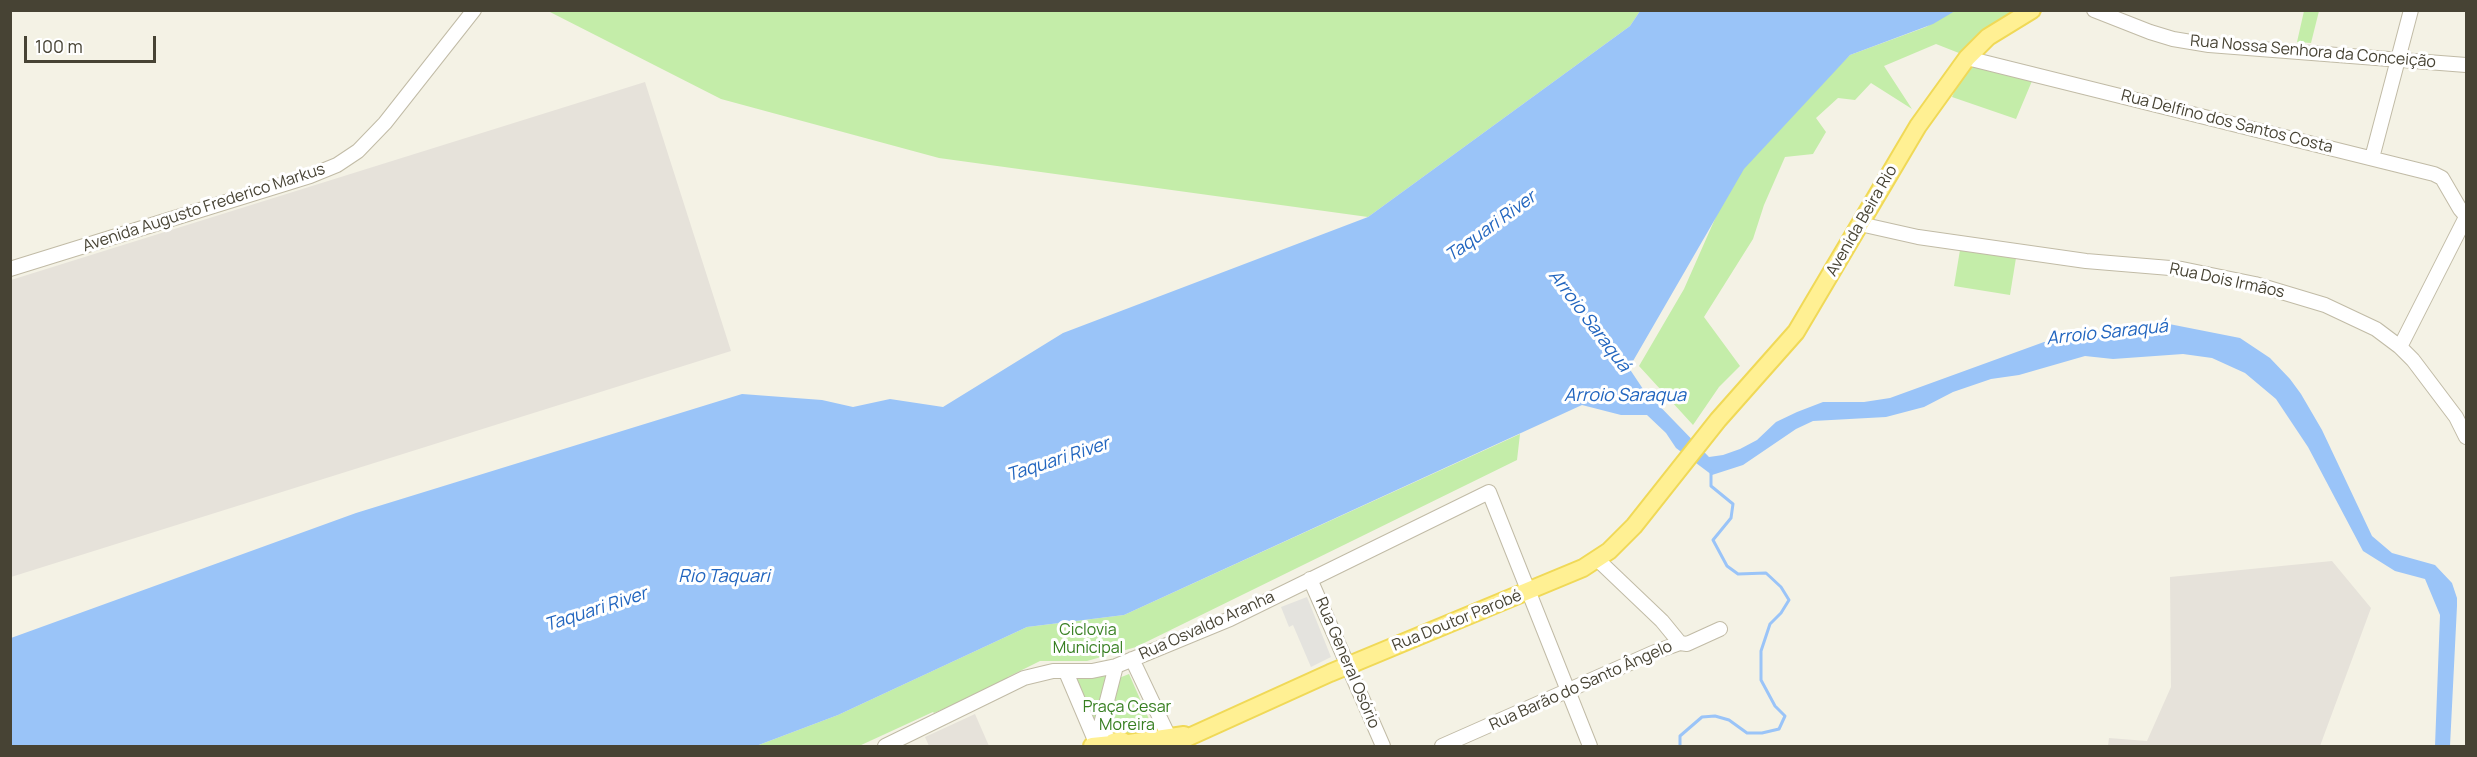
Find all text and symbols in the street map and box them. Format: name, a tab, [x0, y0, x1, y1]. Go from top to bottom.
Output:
scale bar	[27, 24, 159, 62]
street label: Rua Nossa Senhora da Conceição	[2189, 32, 2437, 72]
text: 100 m	[35, 34, 83, 58]
street label: Rua Delfino dos Santos Costa	[2119, 86, 2335, 158]
street label: Avenida Augusto Frederico Markus	[80, 160, 328, 256]
street label: Avenida Beira Rio	[1822, 162, 1902, 280]
water label: Taquari River	[1442, 187, 1540, 267]
street label: Rua Dois Irmãos	[2168, 259, 2286, 303]
water label: Arroio Saraquá	[1544, 266, 1634, 376]
water label: Arroio Saraquá	[2045, 316, 2169, 350]
water label: Arroio Saraqua	[1564, 385, 1686, 407]
water label: Taquari River	[1004, 433, 1112, 487]
water label: Rio Taquari	[678, 566, 770, 588]
water label: Taquari River	[542, 583, 650, 637]
street label: Rua Doutor Parobé	[1389, 586, 1525, 656]
street label: Rua Osvaldo Aranha	[1136, 588, 1278, 664]
street label: Rua General Osório	[1311, 595, 1383, 731]
park label: Ciclovia Municipal	[1053, 621, 1123, 659]
street label: Rua Barão do Santo Ângelo	[1487, 637, 1675, 735]
park label: Praça Cesar Moreira	[1083, 698, 1171, 736]

